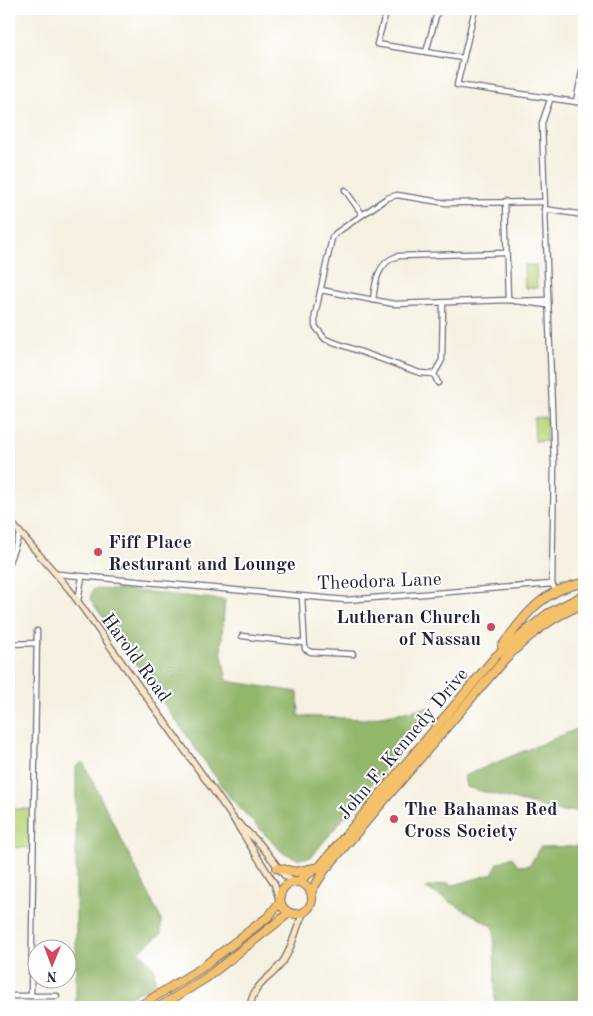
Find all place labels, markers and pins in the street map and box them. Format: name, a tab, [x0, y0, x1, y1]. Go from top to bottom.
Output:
place label: Fiff Place Resturant and Lounge	[108, 534, 296, 575]
marker: Fiff Place Resturant and Lounge	[92, 546, 104, 558]
place label: Lutheran Church of Nassau	[336, 609, 481, 650]
marker: Lutheran Church of Nassau	[485, 621, 497, 633]
place label: The Bahamas Red Cross Society	[404, 801, 557, 842]
marker: The Bahamas Red Cross Society	[388, 813, 400, 825]

